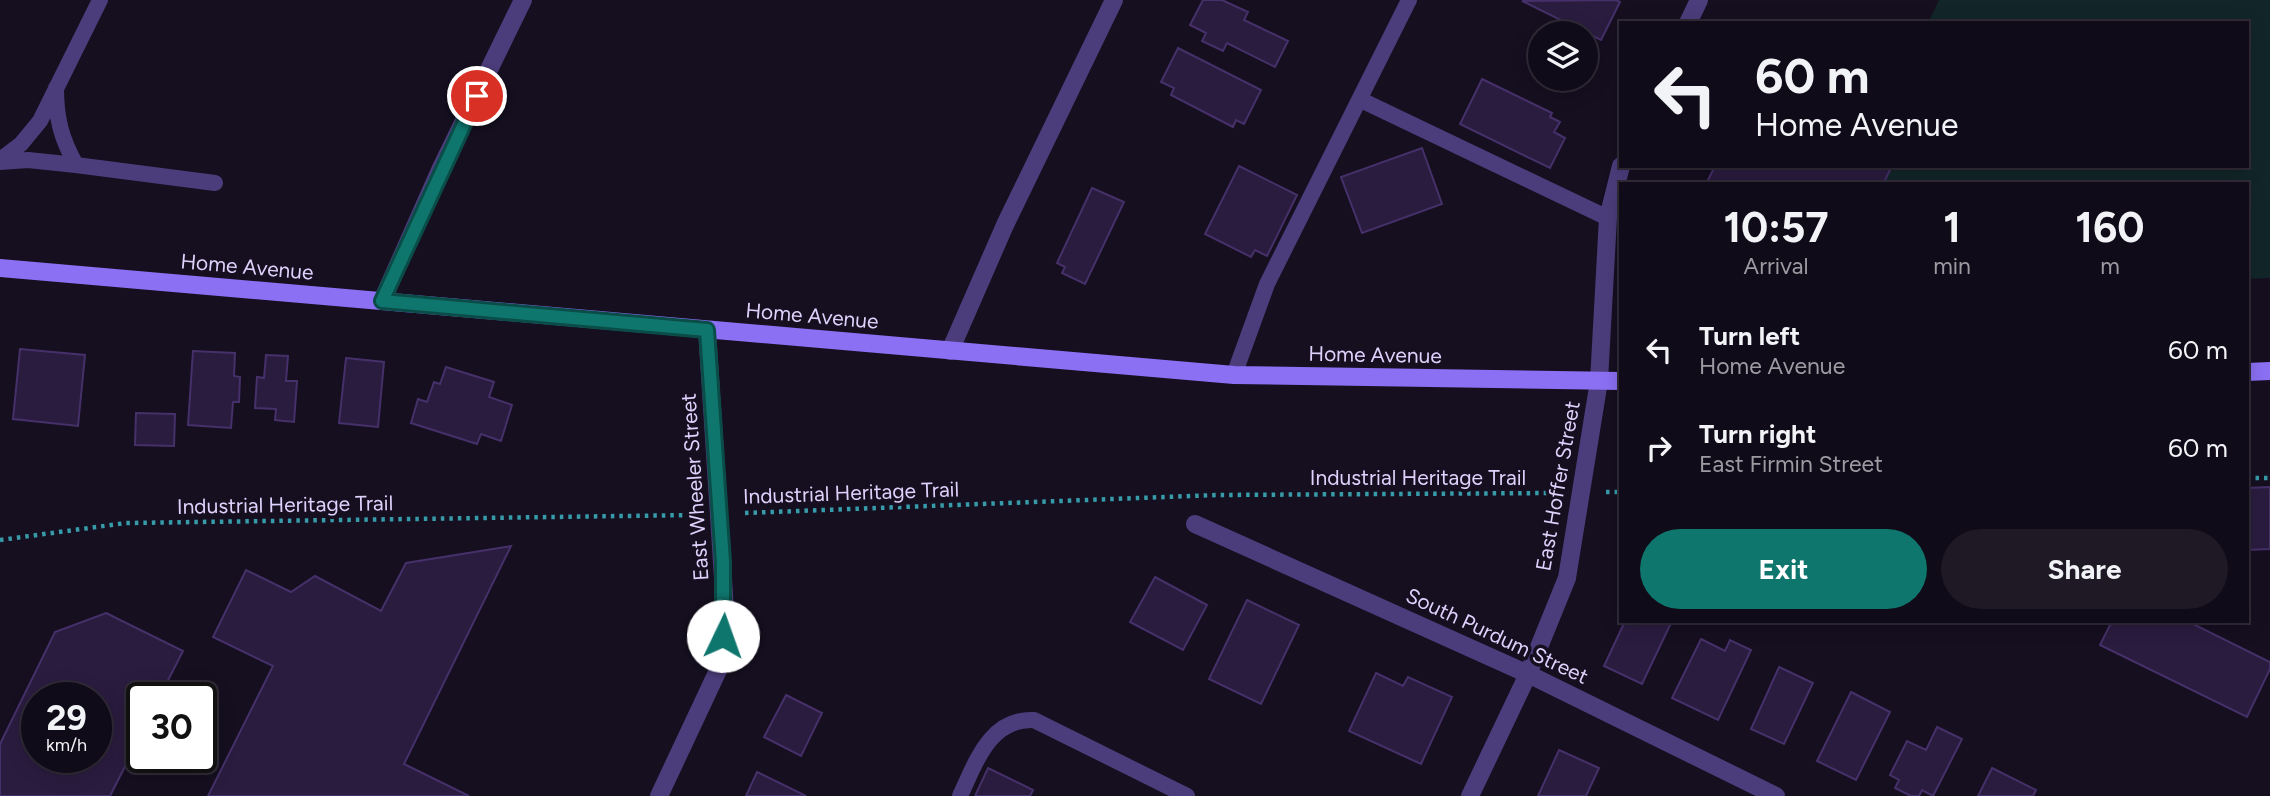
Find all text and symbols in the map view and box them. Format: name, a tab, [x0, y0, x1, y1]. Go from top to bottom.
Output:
map controls	[1528, 21, 1598, 91]
button: layers	[1528, 21, 1598, 91]
text: 60 m	[1755, 46, 1870, 105]
icon: left	[1640, 49, 1731, 140]
pin	[447, 66, 507, 126]
icon: arrive	[458, 77, 496, 115]
text: Home Avenue	[1755, 106, 1958, 144]
text: 10:57	[1723, 202, 1829, 253]
text: 1	[1943, 202, 1961, 253]
text: 160	[2075, 202, 2145, 253]
street label: Home Avenue	[179, 248, 315, 285]
text: Arrival	[1744, 252, 1809, 280]
text: min	[1933, 252, 1971, 280]
text: m	[2100, 252, 2120, 280]
street label: Home Avenue	[744, 297, 880, 334]
text: Turn left	[1699, 320, 1800, 352]
icon: left	[1640, 331, 1678, 369]
text: 60 m	[2168, 334, 2228, 366]
street label: Home Avenue	[1308, 341, 1442, 368]
text: Home Avenue	[1699, 352, 1845, 380]
street label: East Wheeler Street	[675, 392, 714, 582]
street label: East Hoffer Street	[1530, 399, 1585, 573]
text: Turn right	[1699, 418, 1816, 450]
icon: right	[1640, 429, 1678, 467]
text: 60 m	[2168, 432, 2228, 464]
text: East Firmin Street	[1699, 450, 1883, 478]
street label: Industrial Heritage Trail	[1310, 465, 1526, 490]
street label: Industrial Heritage Trail	[742, 476, 960, 509]
street label: Industrial Heritage Trail	[177, 490, 393, 519]
button: Exit	[1640, 529, 1927, 609]
button: Share	[1941, 529, 2228, 609]
street label: South Purdum Street	[1402, 582, 1592, 689]
position arrow	[686, 599, 760, 673]
speed limit sign: 30	[126, 682, 217, 773]
text: 29	[46, 697, 87, 739]
text: km/h	[46, 734, 87, 756]

